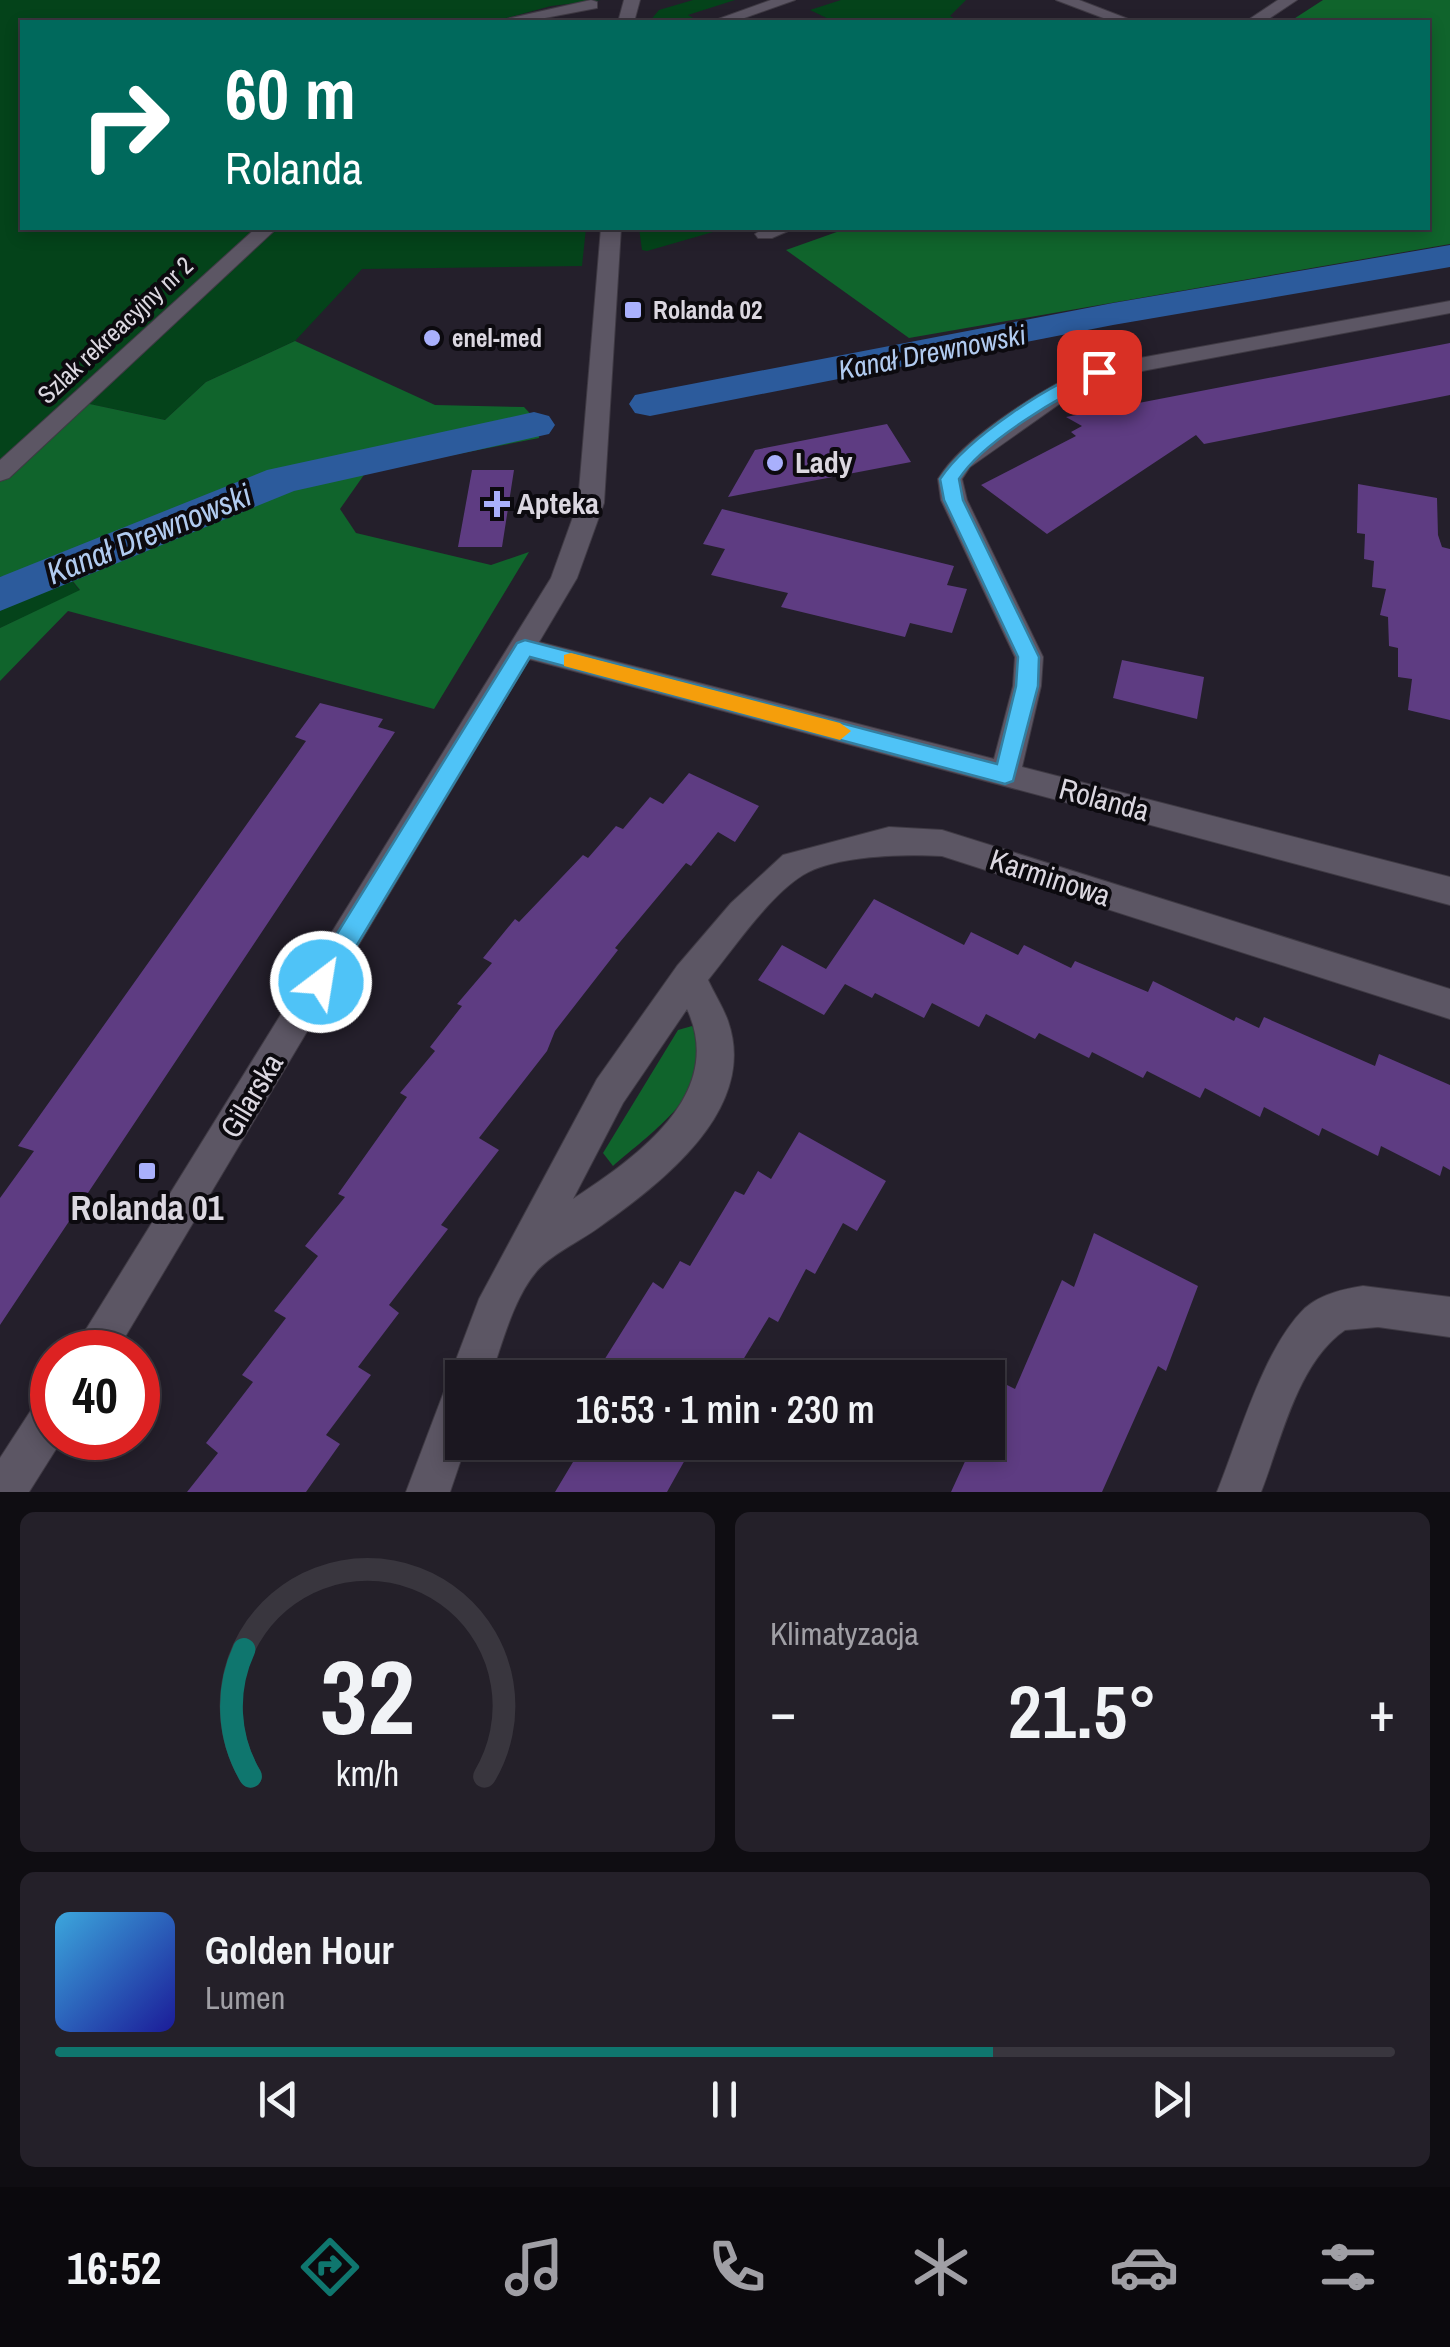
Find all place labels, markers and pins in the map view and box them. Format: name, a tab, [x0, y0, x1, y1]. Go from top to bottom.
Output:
place label: Rolanda 02	[653, 293, 762, 327]
marker: Rolanda 02	[622, 299, 644, 321]
place label: enel-med	[452, 321, 542, 355]
marker: enel-med	[421, 327, 443, 349]
pin	[1057, 330, 1142, 415]
place label: Lady	[795, 442, 853, 482]
marker: Lady	[764, 452, 786, 474]
place label: Apteka	[517, 483, 599, 523]
marker: Apteka	[486, 493, 508, 515]
marker: Rolanda 01	[136, 1160, 158, 1182]
place label: Rolanda 01	[70, 1184, 224, 1231]

